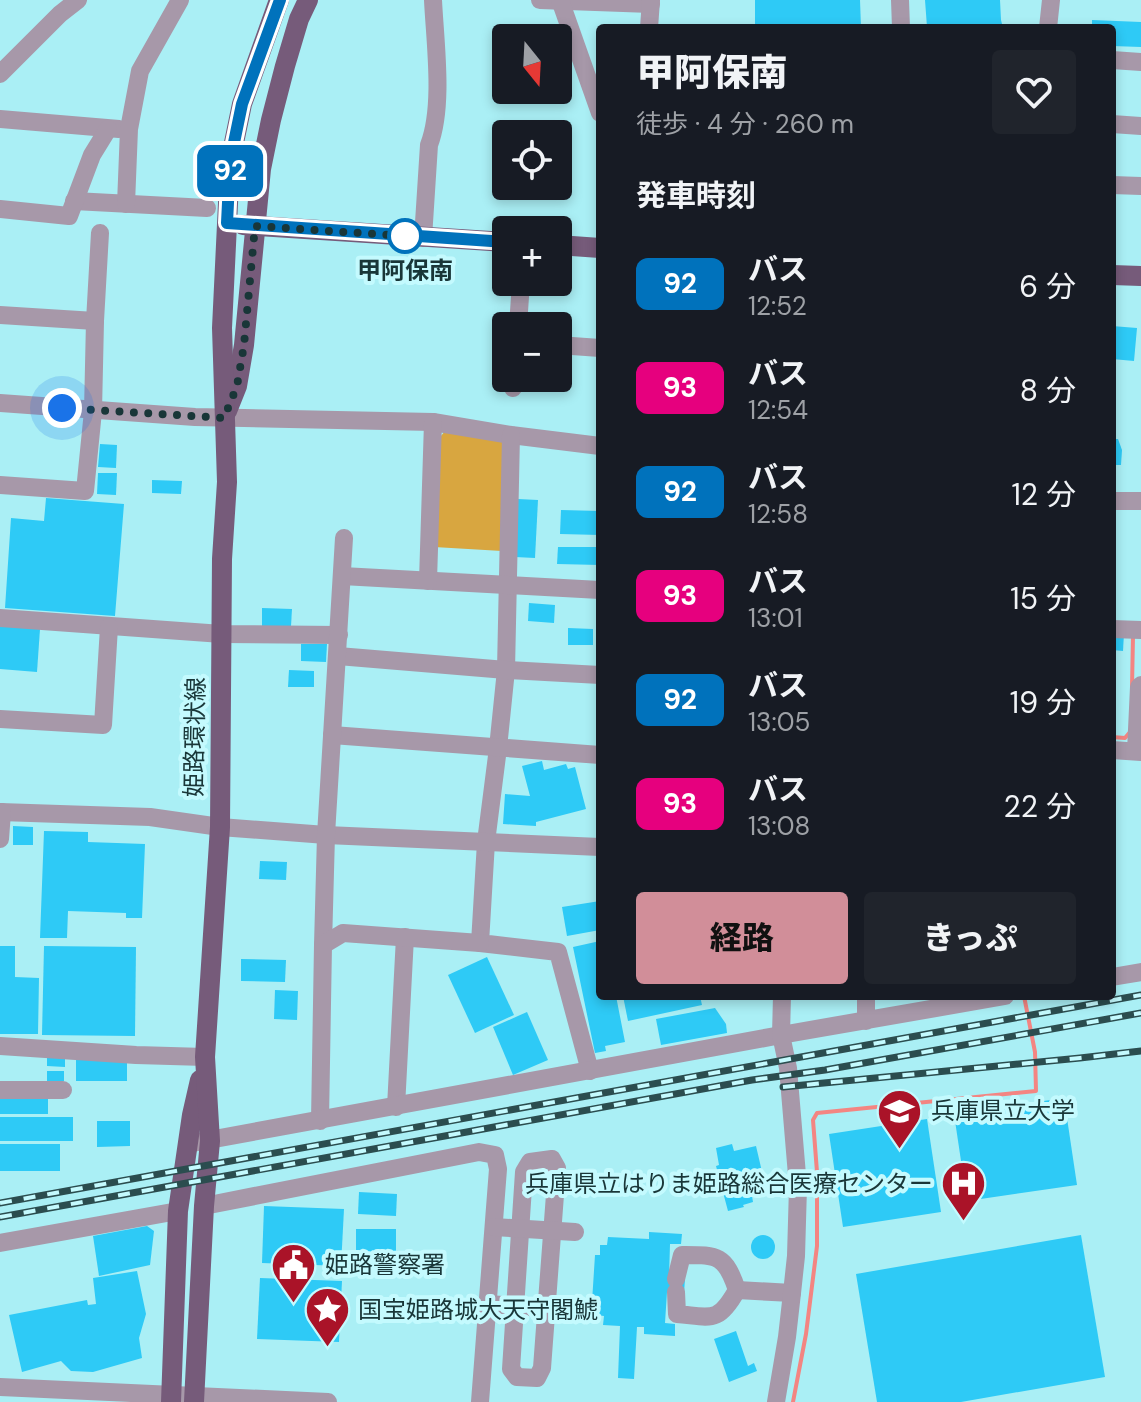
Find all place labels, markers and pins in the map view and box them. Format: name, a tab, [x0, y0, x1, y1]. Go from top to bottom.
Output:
marker: 甲阿保南	[388, 219, 422, 253]
place label: 甲阿保南	[357, 255, 453, 286]
school or university icon: 兵庫県立大学	[876, 1087, 924, 1150]
place label: 兵庫県立大学	[931, 1095, 1075, 1126]
hospital icon: 兵庫県立はりま姫路総合医療センター	[940, 1160, 988, 1223]
place label: 兵庫県立はりま姫路総合医療センター	[525, 1168, 933, 1199]
public building icon: 姫路警察署	[270, 1241, 318, 1304]
place label: 姫路警察署	[325, 1249, 445, 1280]
place icon: 国宝姫路城大天守閣鯱	[303, 1286, 351, 1349]
place label: 国宝姫路城大天守閣鯱	[358, 1294, 598, 1325]

